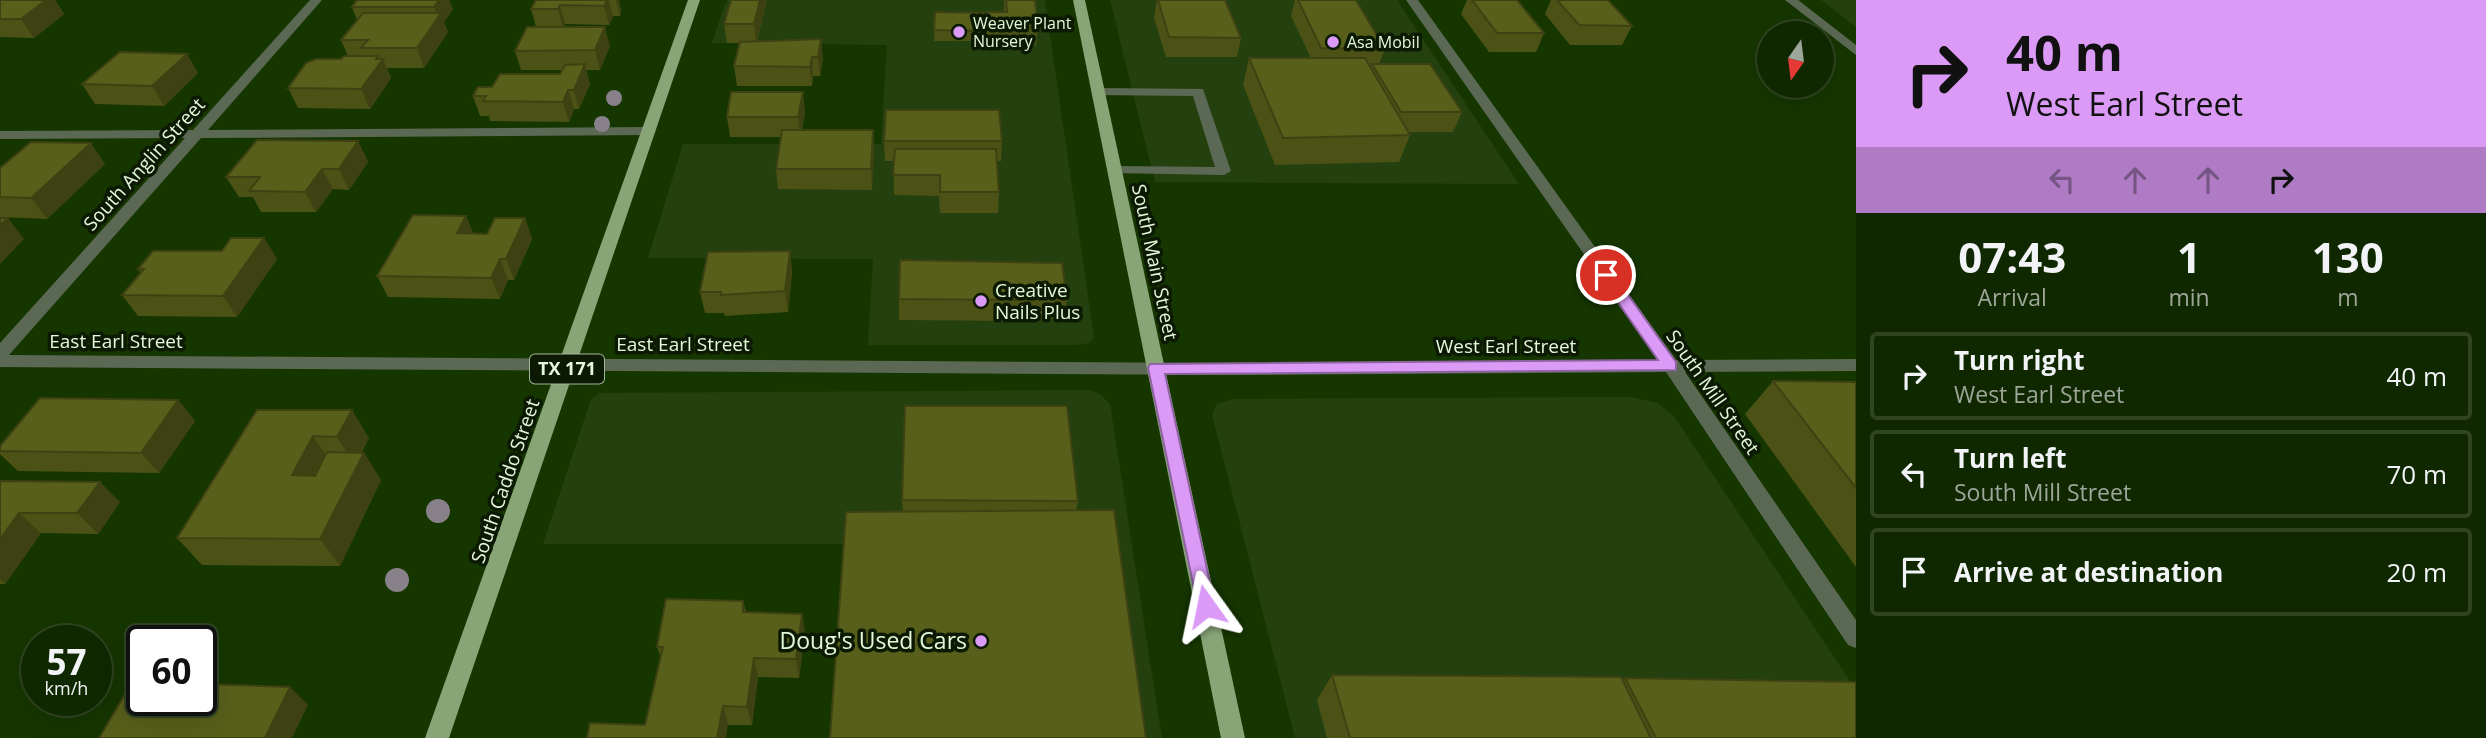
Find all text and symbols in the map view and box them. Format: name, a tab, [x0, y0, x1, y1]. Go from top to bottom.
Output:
place label: Weaver Plant Nursery	[973, 12, 1072, 52]
text: 40 m	[2006, 19, 2123, 85]
north arrow	[1757, 21, 1834, 98]
map controls	[1757, 21, 1834, 98]
marker: Weaver Plant Nursery	[951, 24, 967, 40]
icon: right	[1891, 28, 1982, 119]
place label: Asa Mobil	[1347, 31, 1420, 53]
marker: Asa Mobil	[1325, 34, 1341, 50]
text: West Earl Street	[2006, 82, 2243, 125]
street label: South Anglin Street	[77, 92, 211, 236]
icon: left	[2043, 161, 2081, 199]
icon: ahead	[2116, 161, 2154, 199]
icon: ahead	[2189, 161, 2227, 199]
icon: right	[2262, 161, 2300, 199]
street label: South Main Street	[1126, 182, 1184, 343]
text: 07:43	[1958, 228, 2066, 285]
text: 1	[2177, 228, 2201, 285]
text: 130	[2312, 228, 2384, 285]
pin	[1576, 245, 1636, 305]
icon: arrive	[1587, 256, 1625, 294]
place label: Creative Nails Plus	[995, 277, 1080, 325]
text: Arrival	[1978, 281, 2047, 313]
text: min	[2168, 281, 2210, 313]
text: m	[2337, 281, 2358, 313]
marker: Creative Nails Plus	[973, 293, 989, 309]
street label: South Mill Street	[1660, 325, 1766, 460]
street label: East Earl Street	[49, 328, 183, 354]
street label: East Earl Street	[616, 331, 750, 357]
street label: West Earl Street	[1436, 333, 1577, 359]
text: Turn right	[1954, 342, 2085, 378]
road number: TX 171	[530, 354, 604, 384]
icon: right	[1895, 357, 1933, 395]
text: 40 m	[2386, 358, 2447, 394]
text: West Earl Street	[1954, 378, 2124, 410]
street label: South Caddo Street	[465, 395, 545, 567]
text: Turn left	[1954, 440, 2066, 476]
icon: left	[1895, 455, 1933, 493]
text: 70 m	[2386, 456, 2447, 492]
text: South Mill Street	[1954, 476, 2131, 508]
icon: arrive	[1895, 553, 1933, 591]
text: Arrive at destination	[1954, 554, 2223, 590]
text: 20 m	[2386, 554, 2447, 590]
position arrow	[1169, 569, 1243, 643]
place label: Doug's Used Cars	[780, 624, 967, 656]
speed limit sign: 60	[126, 625, 217, 716]
marker: Doug's Used Cars	[973, 633, 989, 649]
text: 57	[46, 638, 87, 685]
text: km/h	[45, 676, 88, 700]

